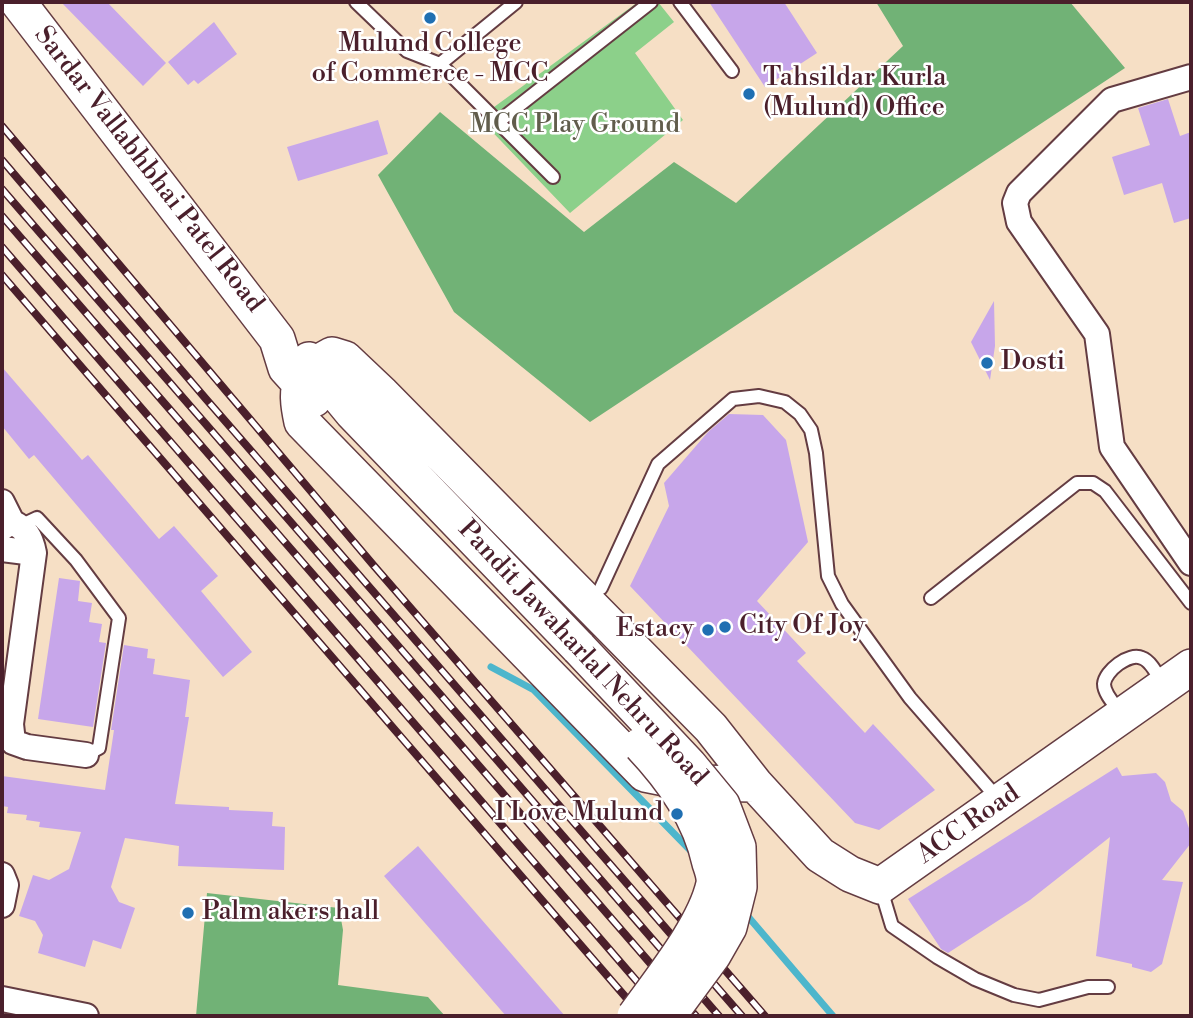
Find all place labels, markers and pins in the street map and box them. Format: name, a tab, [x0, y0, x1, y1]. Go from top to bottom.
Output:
marker: Mulund College of Commerce - MCC	[422, 10, 438, 26]
place label: Mulund College of Commerce - MCC	[312, 29, 548, 90]
place label: Tahsildar Kurla (Mulund) Office	[763, 63, 946, 124]
marker: Tahsildar Kurla (Mulund) Office	[741, 86, 757, 102]
place label: Dosti	[1001, 347, 1065, 379]
marker: Dosti	[979, 355, 995, 371]
place label: City Of Joy	[739, 611, 865, 643]
place label: Estacy	[616, 614, 694, 646]
marker: City Of Joy	[717, 619, 733, 635]
marker: Estacy	[700, 622, 716, 638]
place label: I Love Mulund	[495, 798, 663, 830]
marker: I Love Mulund	[669, 806, 685, 822]
place label: Palm akers hall	[202, 897, 379, 929]
marker: Palm akers hall	[180, 905, 196, 921]

